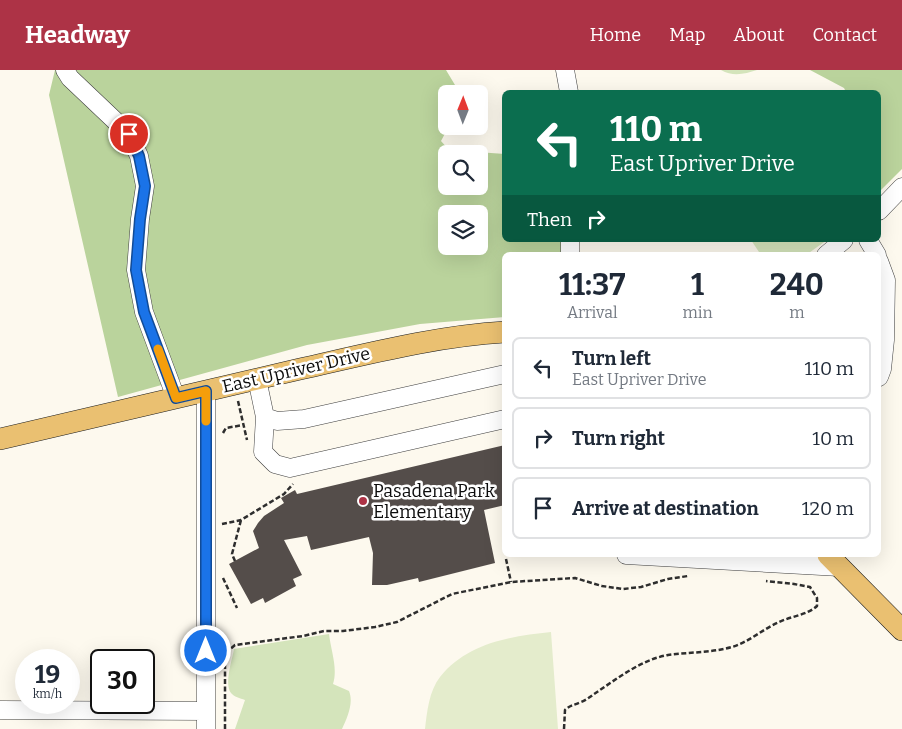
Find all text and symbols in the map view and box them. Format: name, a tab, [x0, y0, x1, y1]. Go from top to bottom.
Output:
text: Headway	[25, 21, 130, 49]
text: Home	[590, 24, 641, 46]
text: Map	[669, 24, 705, 46]
text: About	[733, 24, 784, 46]
text: Contact	[812, 24, 877, 46]
north arrow	[438, 85, 488, 135]
map controls	[438, 85, 488, 255]
text: 110 m	[610, 108, 702, 150]
icon: left	[527, 110, 592, 175]
pin	[108, 113, 150, 155]
icon: arrive	[115, 120, 143, 148]
button: search	[438, 145, 488, 195]
text: East Upriver Drive	[610, 150, 795, 177]
button: layers	[438, 205, 488, 255]
icon: right	[582, 205, 610, 233]
text: Then	[527, 208, 572, 231]
text: 11:37	[559, 267, 625, 303]
text: 1	[691, 267, 704, 303]
text: 240	[770, 267, 824, 303]
text: Arrival	[567, 303, 618, 322]
text: min	[682, 303, 713, 322]
text: m	[789, 303, 804, 322]
street label: East Upriver Drive	[220, 342, 372, 398]
text: Turn left	[572, 347, 651, 370]
icon: left	[529, 354, 557, 382]
text: 110 m	[804, 357, 854, 380]
text: East Upriver Drive	[572, 370, 706, 389]
icon: right	[529, 424, 557, 452]
text: Turn right	[572, 427, 665, 450]
text: 10 m	[812, 427, 854, 450]
place label: Pasadena Park Elementary	[373, 480, 496, 523]
icon: arrive	[529, 494, 557, 522]
marker: Pasadena Park Elementary	[357, 495, 369, 507]
text: Arrive at destination	[572, 497, 759, 520]
text: 120 m	[802, 497, 854, 520]
position arrow	[179, 624, 231, 676]
speed limit sign: 30	[90, 649, 155, 714]
text: 19	[35, 660, 60, 690]
text: km/h	[33, 687, 62, 701]

